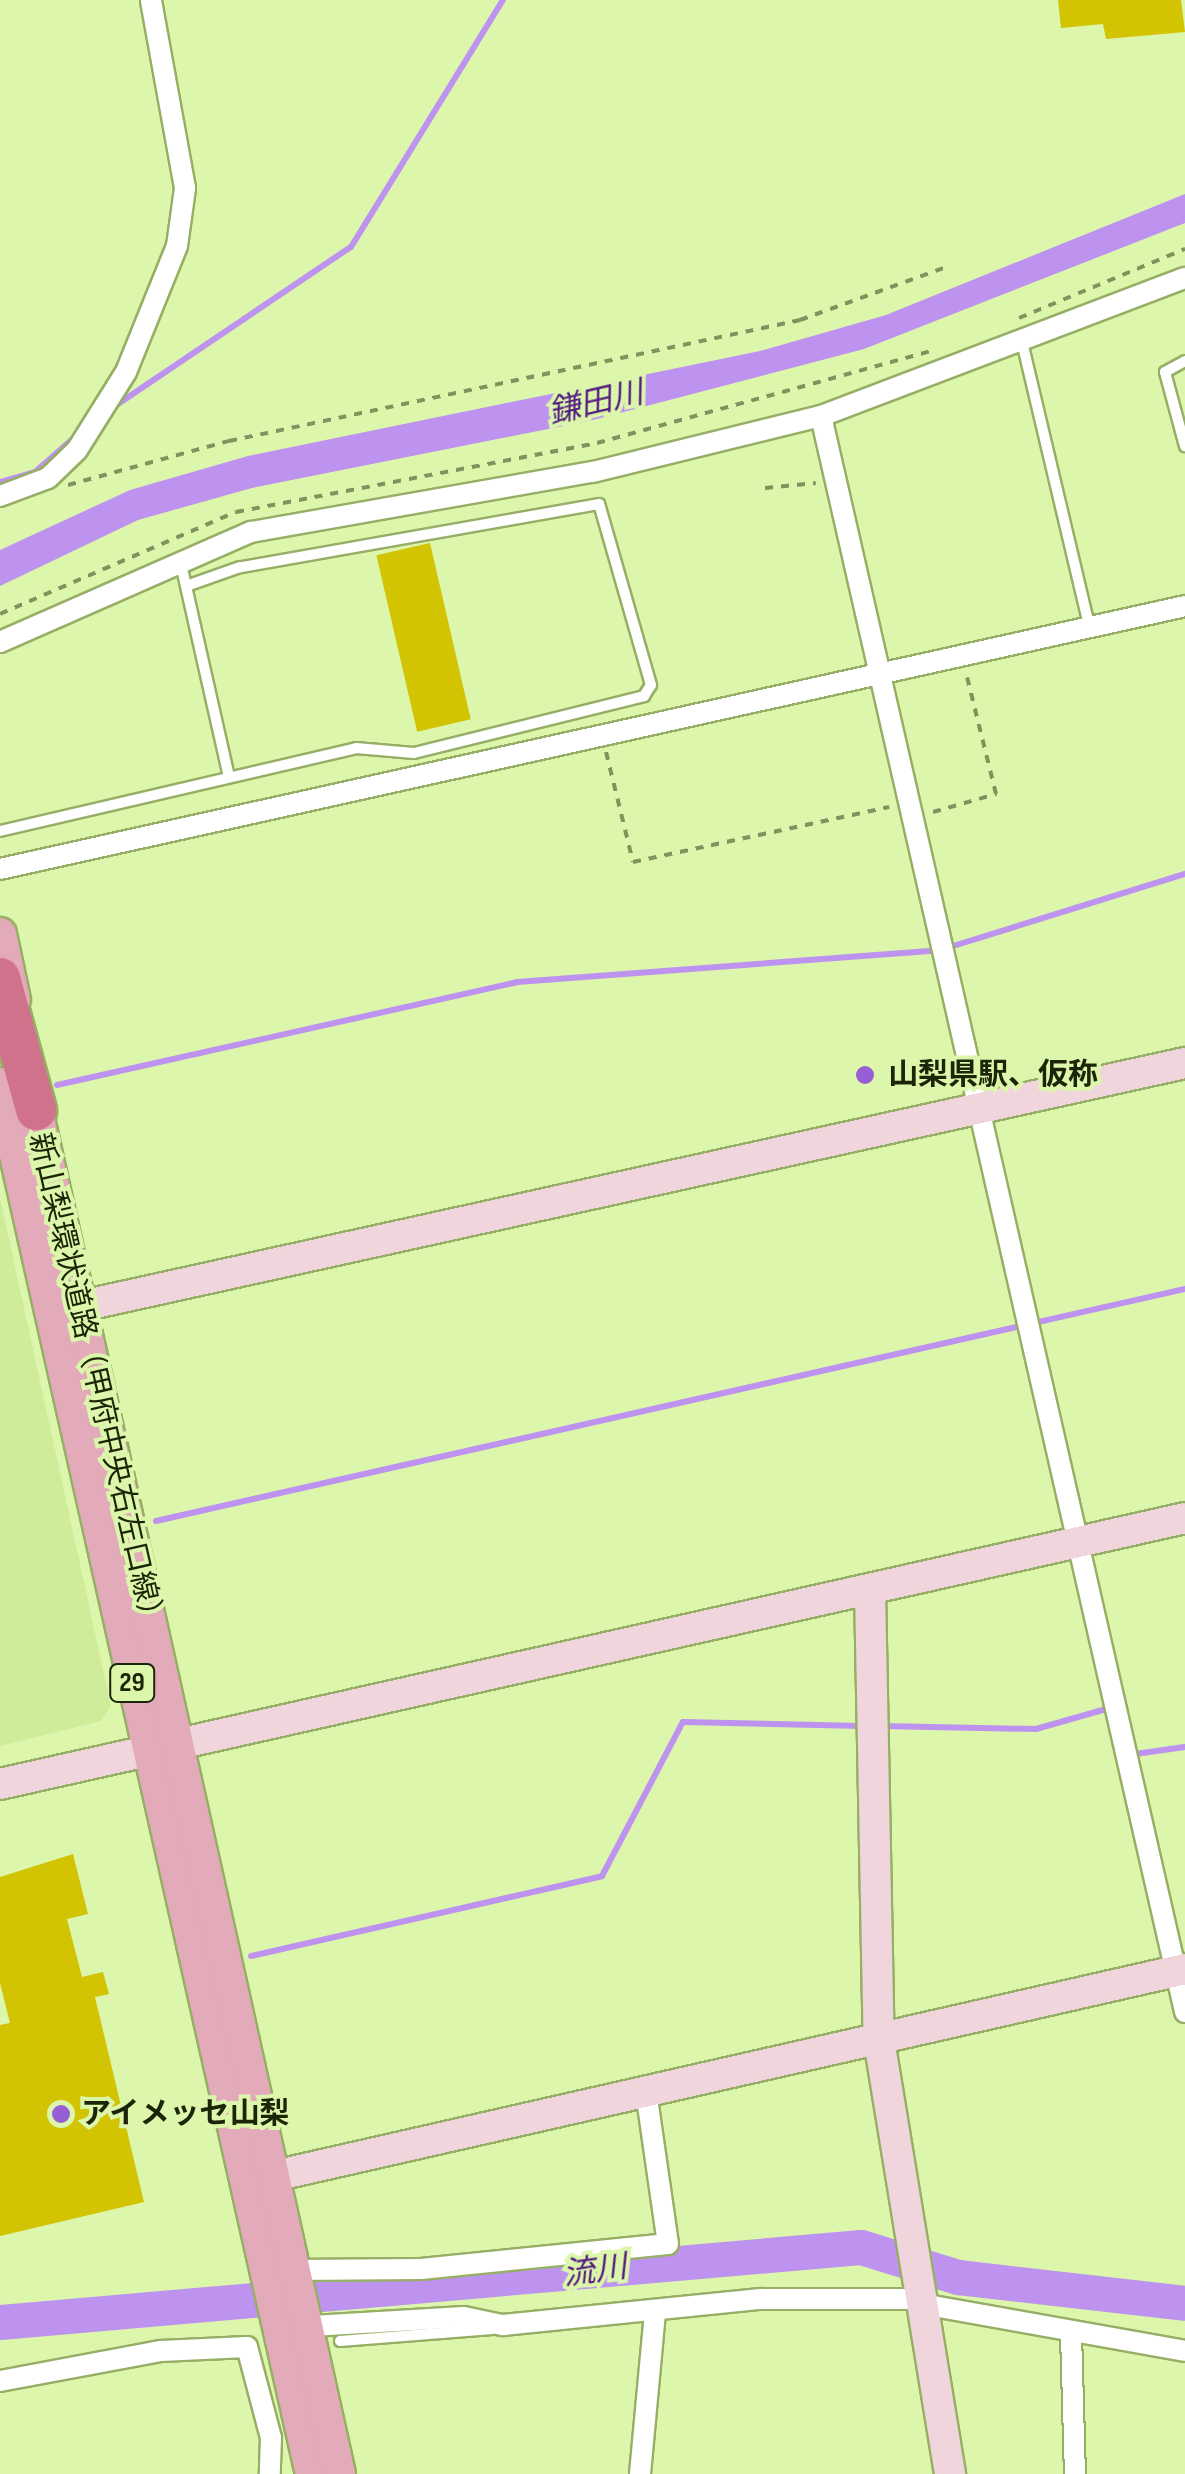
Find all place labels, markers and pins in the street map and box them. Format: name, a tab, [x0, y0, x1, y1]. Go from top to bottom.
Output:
place label: 山梨県駅、仮称	[888, 1057, 1098, 1093]
marker: 山梨県駅、仮称	[852, 1062, 878, 1088]
place label: アイメッセ山梨	[81, 2096, 291, 2132]
marker: アイメッセ山梨	[50, 2103, 72, 2125]

